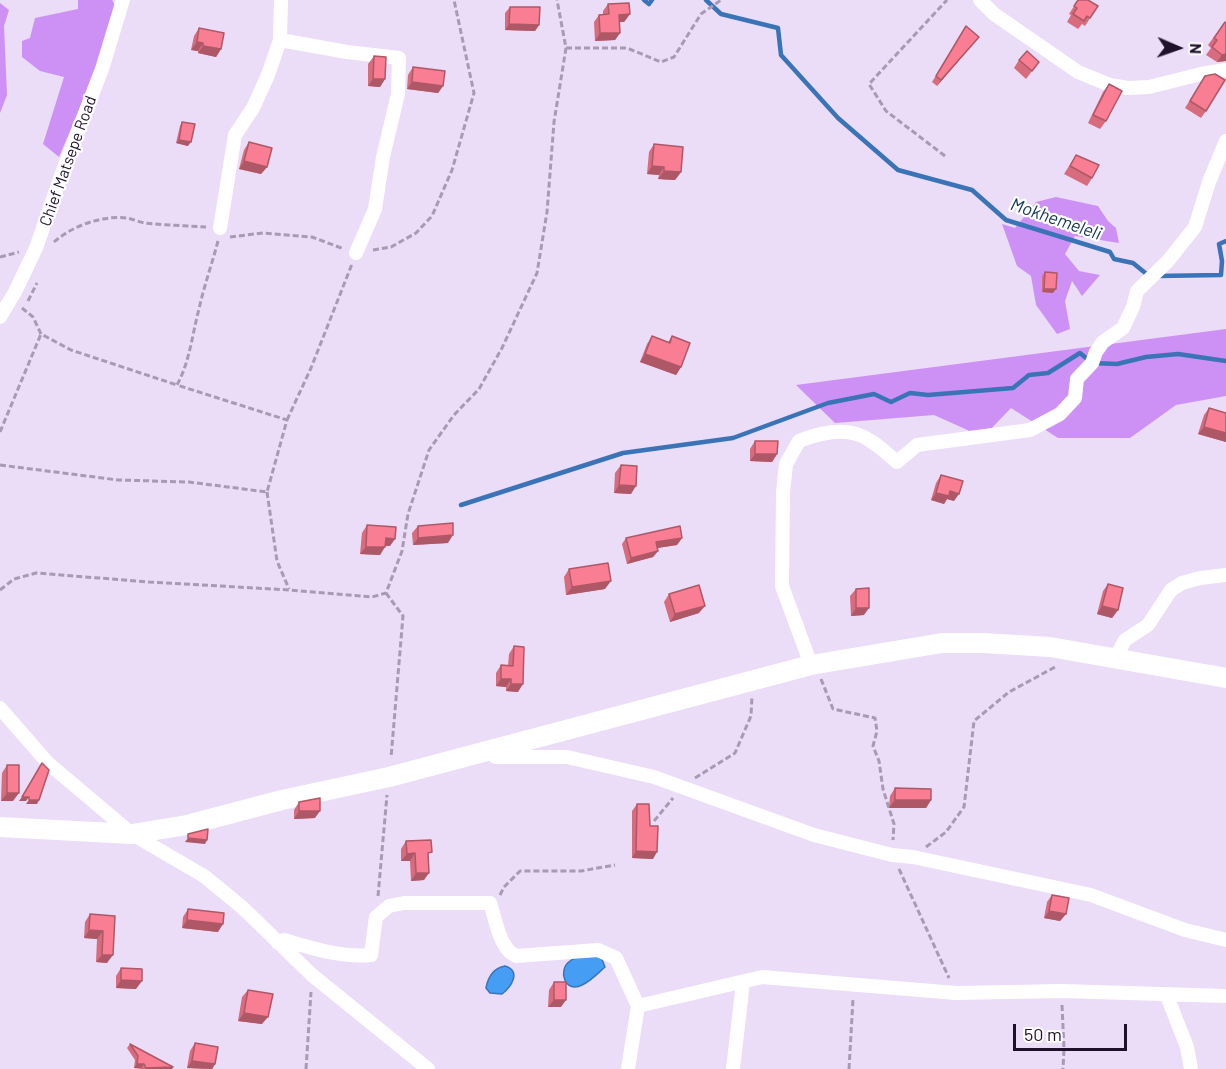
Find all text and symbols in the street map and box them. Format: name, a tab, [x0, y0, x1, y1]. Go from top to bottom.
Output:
north arrow	[1148, 18, 1208, 78]
text: N	[1187, 43, 1206, 54]
street label: Chief Matsepe Road	[36, 93, 100, 229]
water label: Mokhemeleli	[1008, 193, 1104, 245]
scale bar	[1016, 1012, 1130, 1050]
text: 50 m	[1024, 1023, 1062, 1045]

